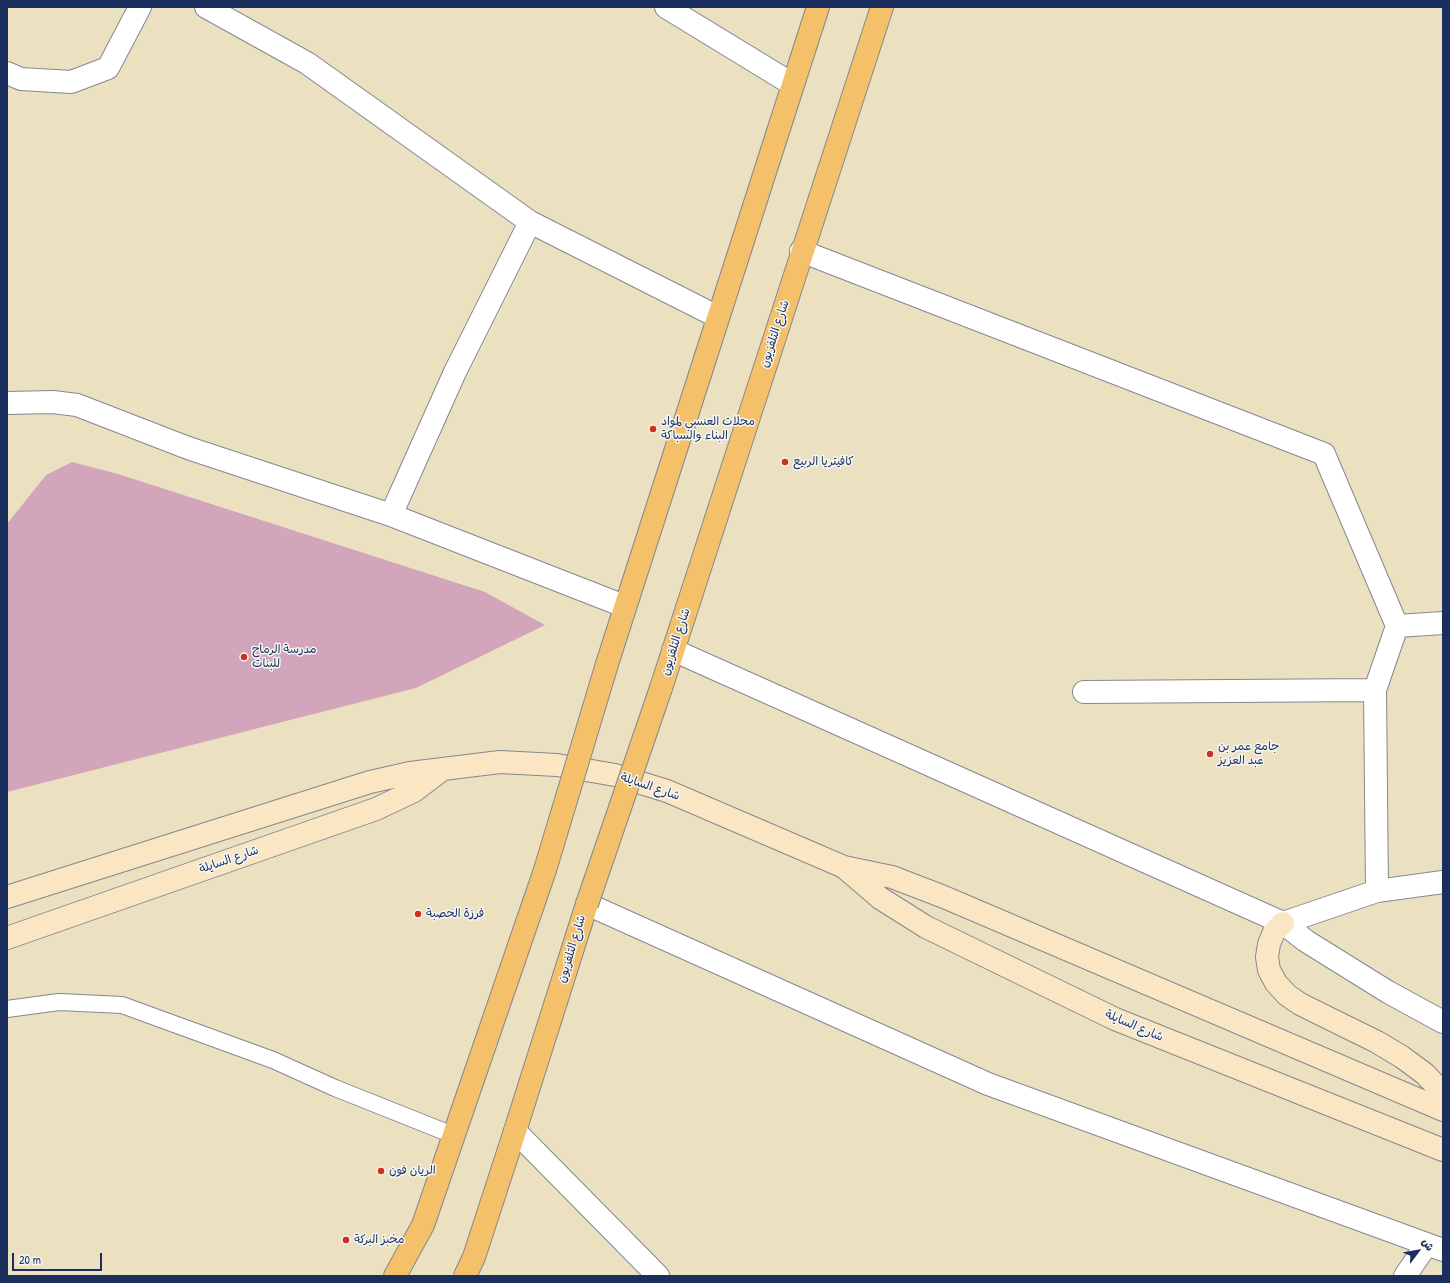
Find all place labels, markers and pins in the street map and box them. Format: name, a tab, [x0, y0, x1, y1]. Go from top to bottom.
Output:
place label: محلات العنسي لمواد البناء والسباكة	[661, 415, 755, 443]
marker: محلات العنسي لمواد البناء والسباكة	[648, 424, 658, 434]
place label: كافيتريا الربيع	[793, 455, 854, 469]
marker: كافيتريا الربيع	[780, 457, 790, 467]
place label: مدرسة الرماح للبنات	[252, 643, 317, 671]
marker: مدرسة الرماح للبنات	[239, 652, 249, 662]
place label: جامع عمر بن عبد العزيز	[1218, 740, 1279, 768]
marker: جامع عمر بن عبد العزيز	[1205, 749, 1215, 759]
place label: فرزة الحصبة	[426, 907, 484, 921]
marker: فرزة الحصبة	[413, 909, 423, 919]
place label: الريان فون	[389, 1164, 436, 1178]
marker: الريان فون	[376, 1166, 386, 1176]
place label: مخبز البركة	[354, 1233, 404, 1247]
marker: مخبز البركة	[341, 1235, 351, 1245]

